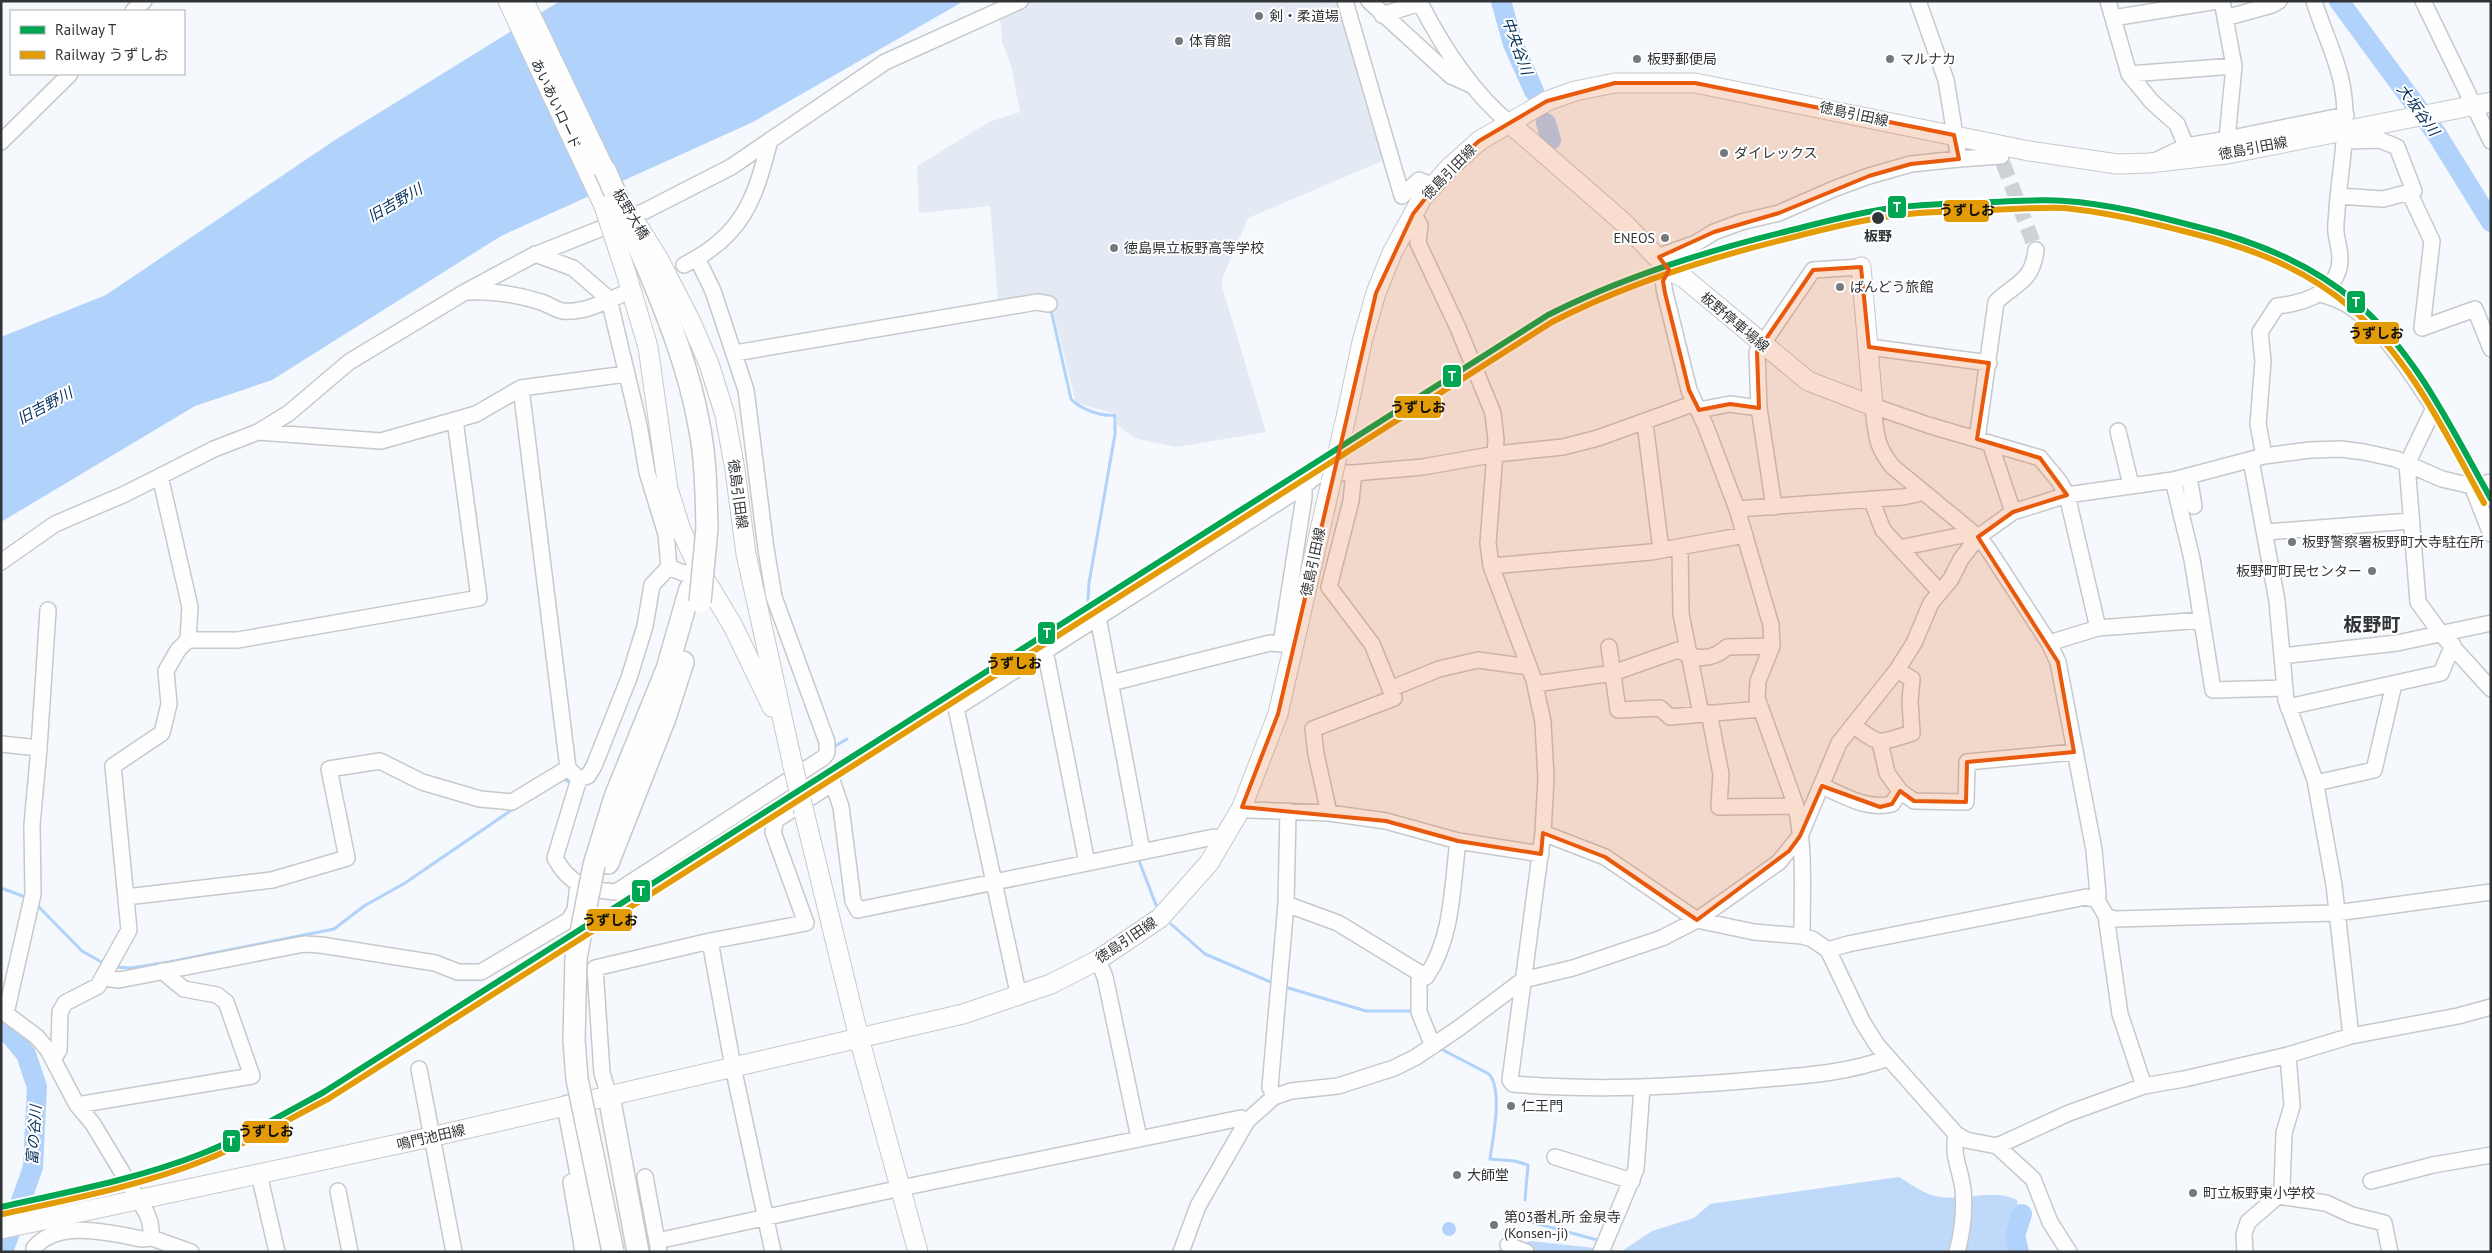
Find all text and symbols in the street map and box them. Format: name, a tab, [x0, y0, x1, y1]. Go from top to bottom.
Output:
place label: 剣・柔道場	[1269, 7, 1339, 25]
legend	[10, 10, 185, 75]
marker: 剣・柔道場	[1253, 10, 1265, 22]
water label: 中央谷川	[1498, 14, 1537, 79]
text: Railway T	[55, 20, 117, 39]
place label: 体育館	[1189, 32, 1231, 50]
marker: 体育館	[1173, 35, 1185, 47]
text: Railway うずしお	[55, 45, 169, 64]
place label: 板野郵便局	[1647, 50, 1717, 68]
place label: マルナカ	[1900, 50, 1956, 68]
marker: 板野郵便局	[1631, 53, 1643, 65]
marker: マルナカ	[1884, 53, 1896, 65]
street label: あいあいロード	[527, 56, 585, 152]
water label: 大坂谷川	[2393, 80, 2445, 141]
street label: 徳島引田線	[1818, 98, 1890, 130]
street label: 徳島引田線	[2217, 132, 2289, 164]
street label: 徳島引田線	[1418, 141, 1480, 203]
place label: ダイレックス	[1734, 144, 1818, 162]
marker: ダイレックス	[1718, 147, 1730, 159]
water label: 旧吉野川	[364, 178, 427, 226]
street label: 板野大橋	[609, 185, 653, 243]
line badge: T	[1887, 195, 1907, 219]
text: T	[1893, 198, 1901, 216]
line badge: うずしお	[1943, 199, 1990, 223]
text: うずしお	[1939, 201, 1995, 219]
marker: 板野	[1870, 210, 1886, 226]
place label: 板野	[1864, 227, 1892, 245]
place label: ENEOS	[1614, 229, 1655, 247]
marker: ENEOS	[1659, 232, 1671, 244]
place label: 徳島県立板野高等学校	[1124, 239, 1264, 257]
marker: 徳島県立板野高等学校	[1108, 242, 1120, 254]
place label: ばんどう旅館	[1850, 278, 1934, 296]
marker: ばんどう旅館	[1834, 281, 1846, 293]
street label: 板野停車場線	[1697, 288, 1773, 356]
line badge: T	[2346, 290, 2366, 314]
text: T	[2352, 293, 2360, 311]
line badge: うずしお	[2353, 321, 2400, 345]
text: うずしお	[2348, 324, 2404, 342]
line badge: T	[1442, 364, 1462, 388]
text: T	[1448, 367, 1456, 385]
water label: 旧吉野川	[14, 382, 77, 428]
line badge: うずしお	[1394, 395, 1442, 419]
text: うずしお	[1390, 398, 1446, 416]
street label: 徳島引田線	[724, 458, 752, 530]
street label: 徳島引田線	[1297, 526, 1329, 598]
place label: 板野警察署板野町大寺駐在所	[2302, 533, 2484, 551]
marker: 板野警察署板野町大寺駐在所	[2286, 536, 2298, 548]
place label: 板野町町民センター	[2236, 562, 2362, 580]
marker: 板野町町民センター	[2366, 565, 2378, 577]
district label: 板野町	[2343, 612, 2401, 636]
line badge: T	[1037, 621, 1056, 645]
text: T	[1043, 624, 1051, 642]
line badge: うずしお	[990, 652, 1037, 676]
text: うずしお	[986, 654, 1042, 672]
line badge: T	[631, 879, 651, 903]
text: T	[637, 882, 645, 900]
line badge: うずしお	[586, 908, 633, 932]
text: うずしお	[582, 911, 638, 929]
street label: 徳島引田線	[1092, 913, 1160, 967]
place label: 仁王門	[1521, 1097, 1563, 1115]
marker: 仁王門	[1505, 1100, 1517, 1112]
water label: 富の谷川	[22, 1102, 45, 1166]
line badge: うずしお	[242, 1120, 290, 1144]
street label: 鳴門池田線	[395, 1120, 467, 1154]
text: うずしお	[238, 1122, 294, 1140]
line badge: T	[222, 1129, 241, 1153]
text: T	[227, 1132, 235, 1150]
place label: 大師堂	[1467, 1166, 1509, 1184]
marker: 大師堂	[1451, 1169, 1463, 1181]
place label: 町立板野東小学校	[2203, 1184, 2315, 1202]
marker: 町立板野東小学校	[2187, 1187, 2199, 1199]
place label: 第03番札所 金泉寺 (Konsen-ji)	[1504, 1208, 1621, 1242]
marker: 第03番札所 金泉寺 (Konsen-ji)	[1488, 1219, 1500, 1231]

